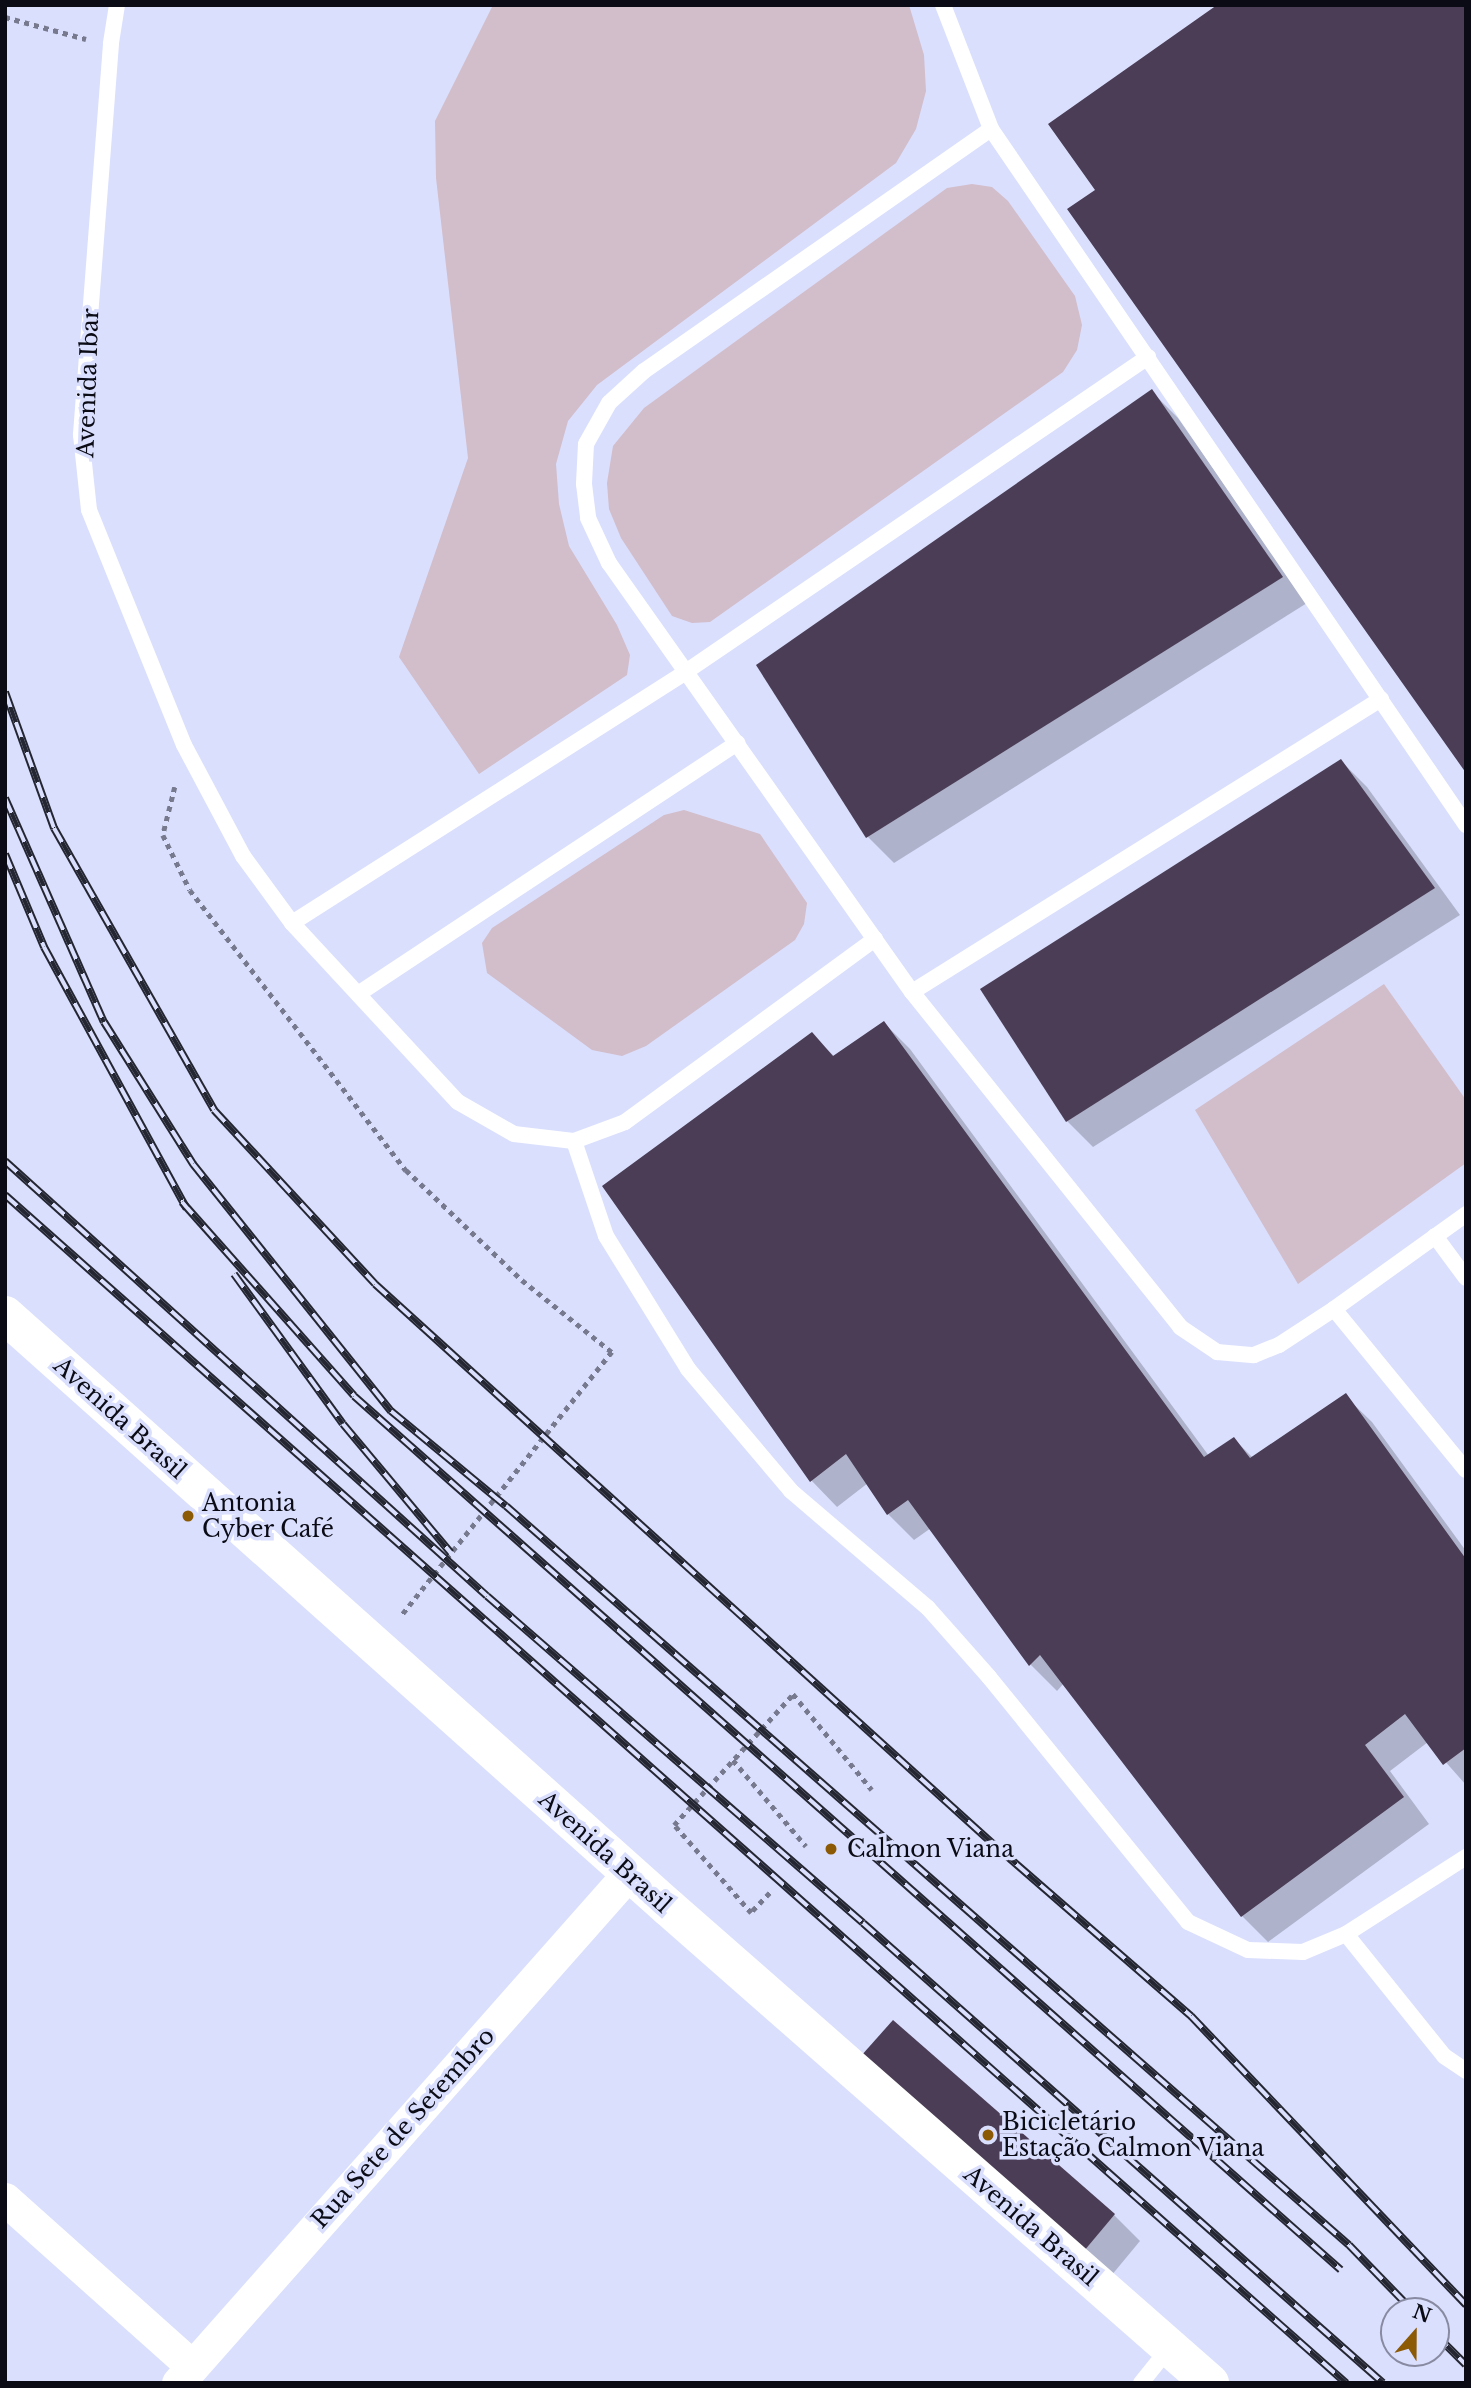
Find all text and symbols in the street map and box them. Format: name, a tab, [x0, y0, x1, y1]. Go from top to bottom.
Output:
street label: Avenida Ibar	[72, 308, 104, 458]
street label: Avenida Brasil	[48, 1351, 192, 1485]
place label: Antonia Cyber Café	[202, 1489, 335, 1543]
marker: Antonia Cyber Café	[180, 1508, 196, 1524]
street label: Avenida Brasil	[533, 1785, 677, 1919]
place label: Calmon Viana	[847, 1835, 1015, 1863]
marker: Calmon Viana	[821, 1839, 841, 1859]
street label: Rua Sete de Setembro	[306, 2022, 500, 2234]
place label: Bicicletário Estação Calmon Viana	[1002, 2108, 1265, 2162]
marker: Bicicletário Estação Calmon Viana	[980, 2127, 996, 2143]
street label: Avenida Brasil	[958, 2160, 1104, 2292]
north arrow	[1380, 2297, 1450, 2367]
text: N	[1410, 2300, 1434, 2328]

